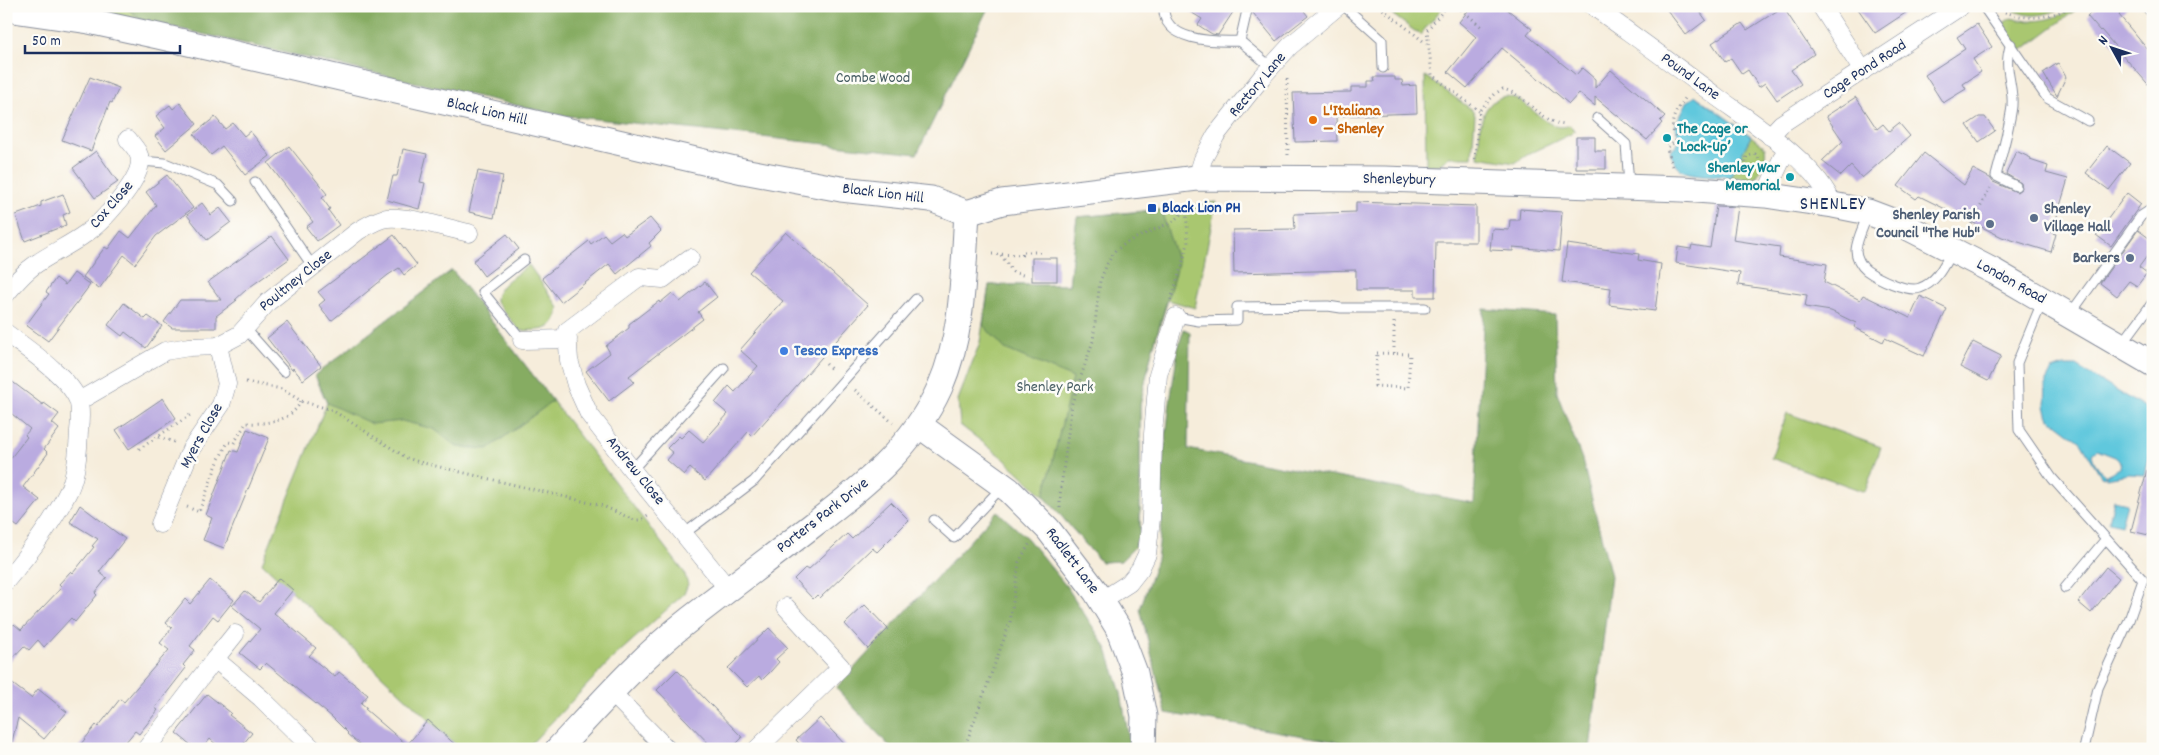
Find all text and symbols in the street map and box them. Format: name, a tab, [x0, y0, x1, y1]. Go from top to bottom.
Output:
scale bar	[25, 22, 180, 54]
north arrow	[2086, 22, 2136, 72]
text: 50 m	[32, 31, 61, 53]
text: N	[2094, 32, 2114, 50]
street label: Cage Pond Road	[1818, 34, 1912, 106]
street label: Rectory Lane	[1224, 47, 1292, 123]
street label: Pound Lane	[1656, 48, 1724, 106]
park label: Combe Wood	[836, 67, 910, 90]
street label: Black Lion Hill	[444, 92, 530, 132]
place label: L'Italiana — Shenley	[1323, 100, 1385, 141]
marker: L'Italiana — Shenley	[1307, 114, 1319, 126]
place label: The Cage or ‘Lock-Up’	[1677, 118, 1749, 159]
marker: The Cage or ‘Lock-Up’	[1661, 132, 1673, 144]
place label: Shenley War Memorial	[1708, 157, 1781, 198]
street label: Shenleybury	[1363, 168, 1436, 192]
marker: Shenley War Memorial	[1784, 171, 1796, 183]
street label: Cox Close	[85, 176, 139, 234]
street label: Black Lion Hill	[841, 178, 925, 210]
district label: SHENLEY	[1800, 192, 1866, 219]
place label: Black Lion PH	[1162, 197, 1241, 220]
place label: Shenley Village Hall	[2044, 198, 2111, 239]
marker: Black Lion PH	[1146, 202, 1158, 214]
place label: Shenley Parish Council "The Hub"	[1876, 204, 1980, 245]
marker: Shenley Village Hall	[2028, 212, 2040, 224]
marker: Shenley Parish Council "The Hub"	[1984, 218, 1996, 230]
street label: Poultney Close	[254, 244, 338, 318]
place label: Barkers	[2073, 247, 2120, 270]
marker: Barkers	[2124, 252, 2136, 264]
street label: London Road	[1972, 253, 2050, 311]
place label: Tesco Express	[794, 340, 879, 363]
marker: Tesco Express	[778, 345, 790, 357]
park label: Shenley Park	[1016, 376, 1094, 399]
street label: Myers Close	[175, 399, 229, 473]
street label: Andrew Close	[600, 431, 670, 511]
street label: Porters Park Drive	[772, 473, 874, 559]
street label: Radlett Lane	[1039, 523, 1105, 599]

